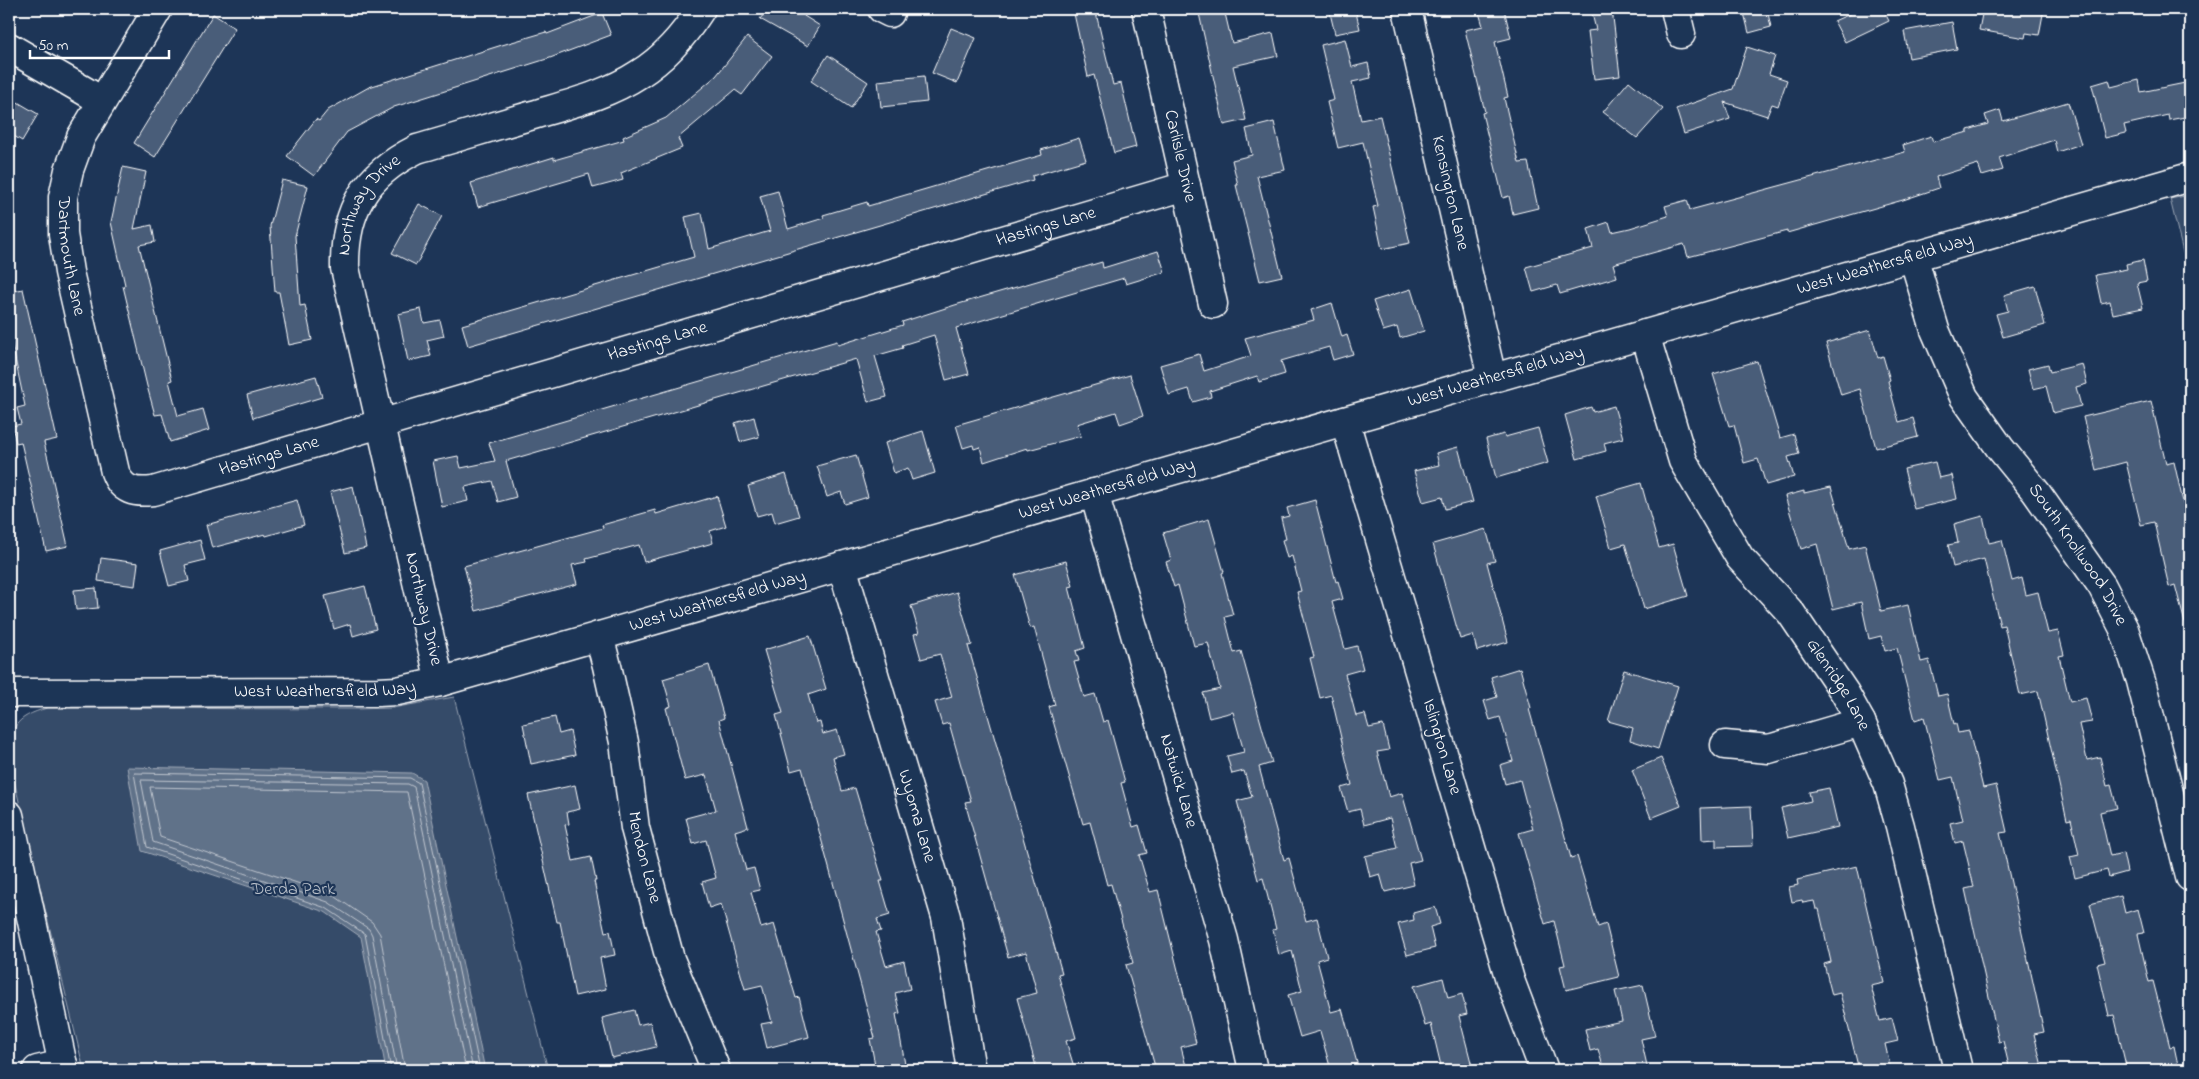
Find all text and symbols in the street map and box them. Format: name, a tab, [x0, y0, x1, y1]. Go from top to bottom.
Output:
scale bar	[30, 28, 169, 60]
text: 50 m	[38, 35, 69, 57]
street label: Carlisle Drive	[1156, 108, 1203, 206]
street label: Kensington Lane	[1424, 133, 1475, 254]
street label: Northway Drive	[332, 148, 407, 256]
street label: Dartmouth Lane	[50, 196, 92, 319]
street label: Hastings Lane	[993, 200, 1100, 254]
street label: West Weathersfield Way	[1794, 227, 1976, 303]
street label: Hastings Lane	[605, 315, 711, 369]
street label: West Weathersfield Way	[1405, 340, 1587, 415]
street label: Hastings Lane	[216, 429, 323, 484]
street label: West Weathersfield Way	[1016, 452, 1198, 527]
street label: South Knollwood Drive	[2021, 478, 2134, 631]
street label: Northway Drive	[397, 550, 449, 669]
street label: West Weathersfield Way	[627, 564, 809, 640]
street label: Glenridge Lane	[1799, 634, 1877, 736]
street label: West Weathersfield Way	[234, 674, 418, 705]
street label: Islington Lane	[1415, 696, 1468, 799]
street label: Natwick Lane	[1152, 731, 1204, 832]
street label: Wyoma Lane	[890, 767, 942, 867]
street label: Mendon Lane	[620, 810, 668, 907]
park label: Derda Park	[250, 877, 335, 903]

